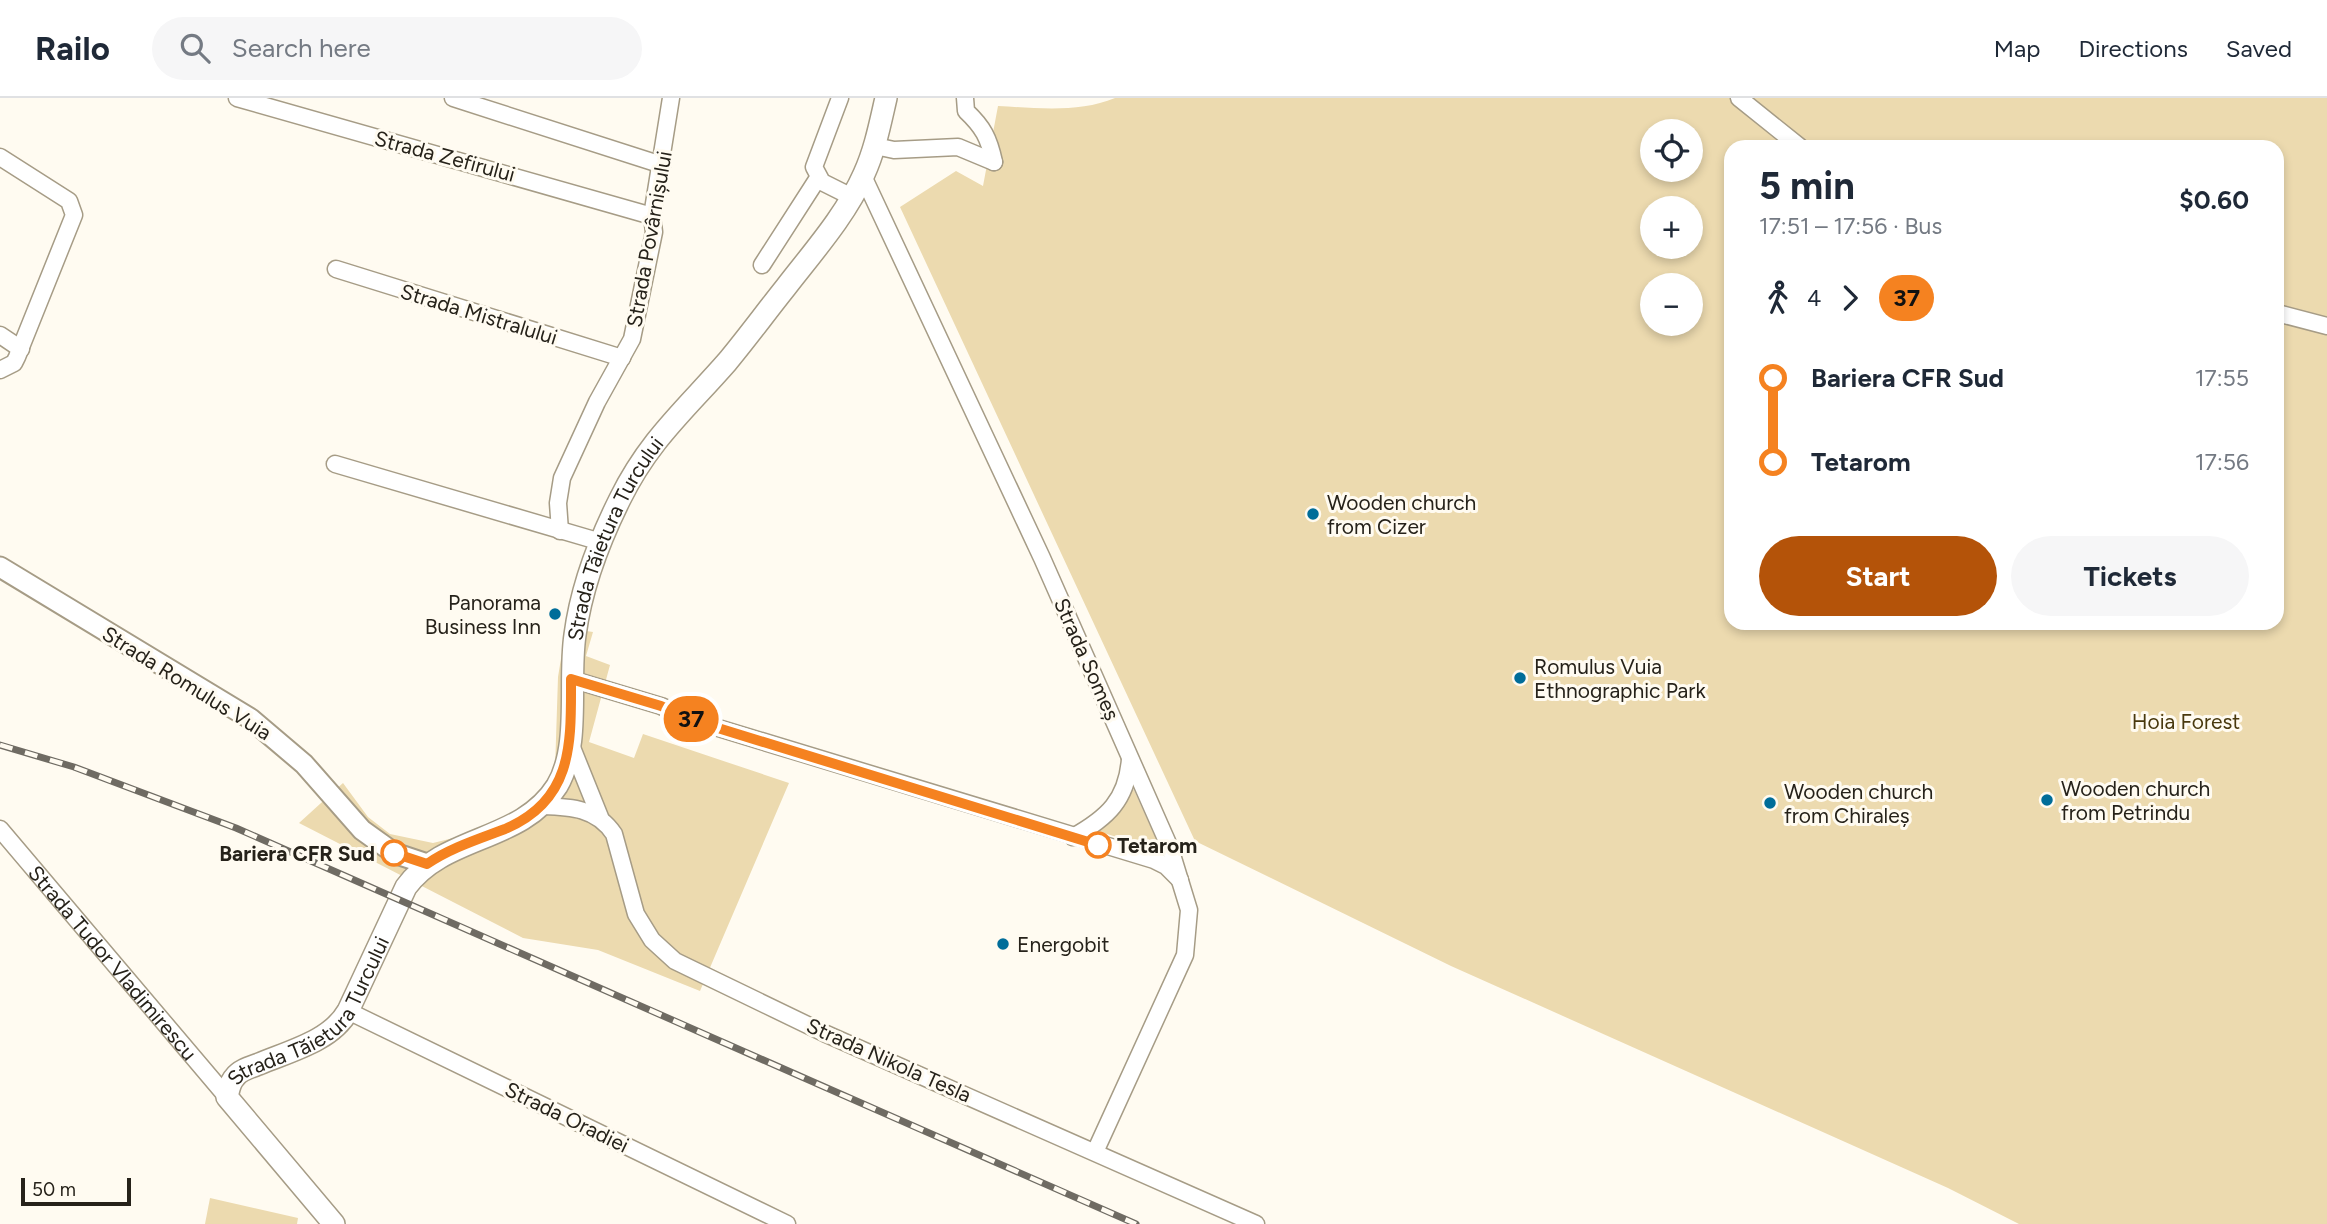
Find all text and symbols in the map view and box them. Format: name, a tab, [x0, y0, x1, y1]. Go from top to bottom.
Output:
search box	[152, 17, 642, 80]
text: Railo	[35, 29, 110, 68]
icon: search	[176, 29, 214, 67]
text: Search here	[232, 32, 371, 64]
text: Map	[1994, 34, 2040, 63]
text: Directions	[2078, 34, 2188, 63]
text: Saved	[2226, 34, 2292, 63]
map controls	[1640, 119, 1703, 336]
button: locate	[1640, 119, 1703, 182]
street label: Strada Zefirului	[372, 125, 518, 187]
street label: Strada Povârnișului	[621, 149, 677, 329]
text: 5 min	[1759, 163, 1855, 209]
text: $0.60	[2179, 184, 2249, 216]
button: +	[1640, 196, 1703, 259]
text: 17:51 – 17:56 · Bus	[1759, 212, 1942, 240]
button: −	[1640, 273, 1703, 336]
street label: Strada Mistralului	[398, 278, 560, 350]
icon: walk	[1759, 279, 1797, 317]
icon: forward	[1831, 279, 1869, 317]
text: 37	[1893, 283, 1920, 312]
text: 4	[1807, 284, 1821, 312]
text: Bariera CFR Sud	[1811, 362, 2004, 394]
text: 17:55	[2195, 364, 2249, 392]
street label: Strada Tăietura Turcului	[562, 431, 668, 642]
text: Tetarom	[1811, 446, 1911, 478]
text: 17:56	[2195, 448, 2249, 476]
place label: Wooden church from Cizer	[1327, 490, 1476, 539]
marker: Wooden church from Cizer	[1305, 506, 1321, 522]
button: Start	[1759, 536, 1997, 616]
button: Tickets	[2011, 536, 2249, 616]
place label: Panorama Business Inn	[425, 590, 541, 639]
street label: Strada Someș	[1049, 594, 1125, 724]
marker: Panorama Business Inn	[547, 606, 563, 622]
street label: Strada Romulus Vuia	[98, 621, 276, 745]
place label: Romulus Vuia Ethnographic Park	[1534, 654, 1706, 703]
marker: Romulus Vuia Ethnographic Park	[1512, 670, 1528, 686]
line badge: 37	[660, 696, 722, 742]
text: 37	[678, 704, 704, 733]
park label: Hoia Forest	[2132, 709, 2240, 734]
place label: Wooden church from Petrindu	[2061, 776, 2210, 825]
place label: Wooden church from Chiraleș	[1784, 779, 1933, 828]
marker: Wooden church from Petrindu	[2039, 792, 2055, 808]
marker: Wooden church from Chiraleș	[1762, 795, 1778, 811]
marker: Tetarom	[1085, 832, 1111, 858]
place label: Tetarom	[1117, 833, 1197, 858]
marker: Bariera CFR Sud	[381, 840, 407, 866]
place label: Bariera CFR Sud	[219, 841, 375, 866]
street label: Strada Tudor Vladimirescu	[24, 860, 203, 1065]
street label: Strada Tăietura Turcului	[221, 932, 394, 1089]
place label: Energobit	[1017, 932, 1109, 957]
marker: Energobit	[995, 936, 1011, 952]
street label: Strada Nikola Tesla	[803, 1012, 975, 1108]
street label: Strada Oradiei	[501, 1076, 633, 1158]
scale bar	[21, 1175, 131, 1207]
text: 50 m	[32, 1178, 76, 1201]

